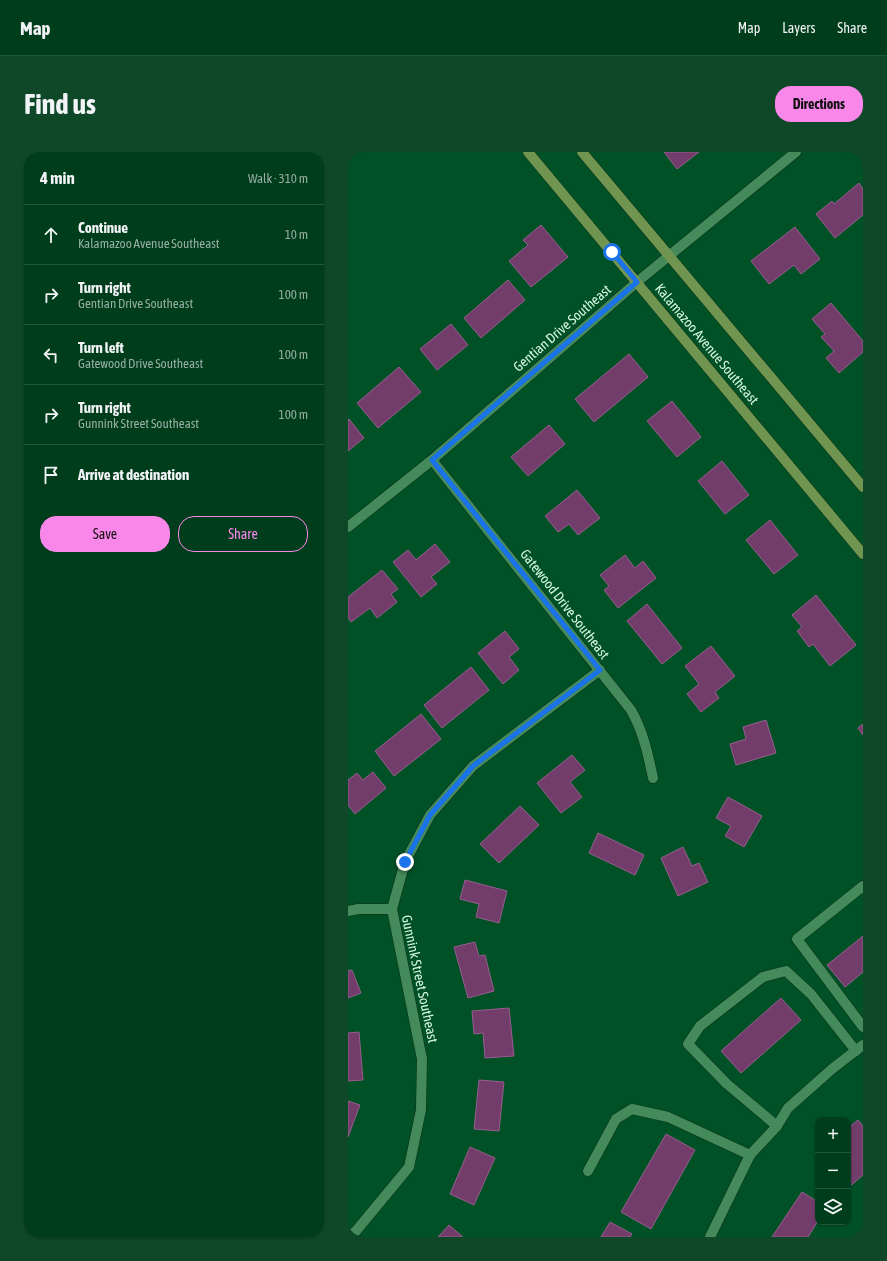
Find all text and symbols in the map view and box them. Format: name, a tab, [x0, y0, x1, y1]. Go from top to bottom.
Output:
text: Map	[20, 17, 51, 39]
text: Map	[738, 20, 760, 36]
text: Layers	[782, 20, 815, 36]
text: Share	[837, 20, 867, 36]
button: Directions	[775, 86, 863, 122]
text: Find us	[24, 88, 96, 120]
text: 4 min	[40, 168, 75, 188]
text: Walk · 310 m	[248, 171, 308, 186]
text: Continue	[78, 219, 128, 236]
icon: ahead	[40, 224, 62, 246]
text: 10 m	[285, 227, 308, 242]
text: Kalamazoo Avenue Southeast	[78, 236, 220, 251]
route start	[603, 243, 621, 261]
text: Turn right	[78, 279, 131, 296]
street label: Kalamazoo Avenue Southeast	[652, 280, 762, 408]
street label: Gentian Drive Southeast	[510, 281, 614, 375]
icon: right	[40, 284, 62, 306]
text: 100 m	[279, 287, 308, 302]
text: Gentian Drive Southeast	[78, 296, 193, 311]
text: Turn left	[78, 339, 124, 356]
icon: left	[40, 344, 62, 366]
text: 100 m	[279, 347, 308, 362]
text: Gatewood Drive Southeast	[78, 356, 203, 371]
text: Turn right	[78, 399, 131, 416]
icon: right	[40, 404, 62, 426]
text: 100 m	[279, 407, 308, 422]
text: Gunnink Street Southeast	[78, 416, 199, 431]
icon: arrive	[40, 464, 62, 486]
text: Arrive at destination	[78, 466, 189, 483]
button: Save	[40, 516, 170, 552]
button: Share	[178, 516, 308, 552]
street label: Gatewood Drive Southeast	[517, 546, 613, 662]
route end	[396, 853, 414, 871]
street label: Gunnink Street Southeast	[399, 914, 441, 1044]
map controls	[815, 1117, 851, 1225]
button: +	[815, 1117, 851, 1153]
button: −	[815, 1153, 851, 1189]
button: layers	[815, 1189, 851, 1225]

